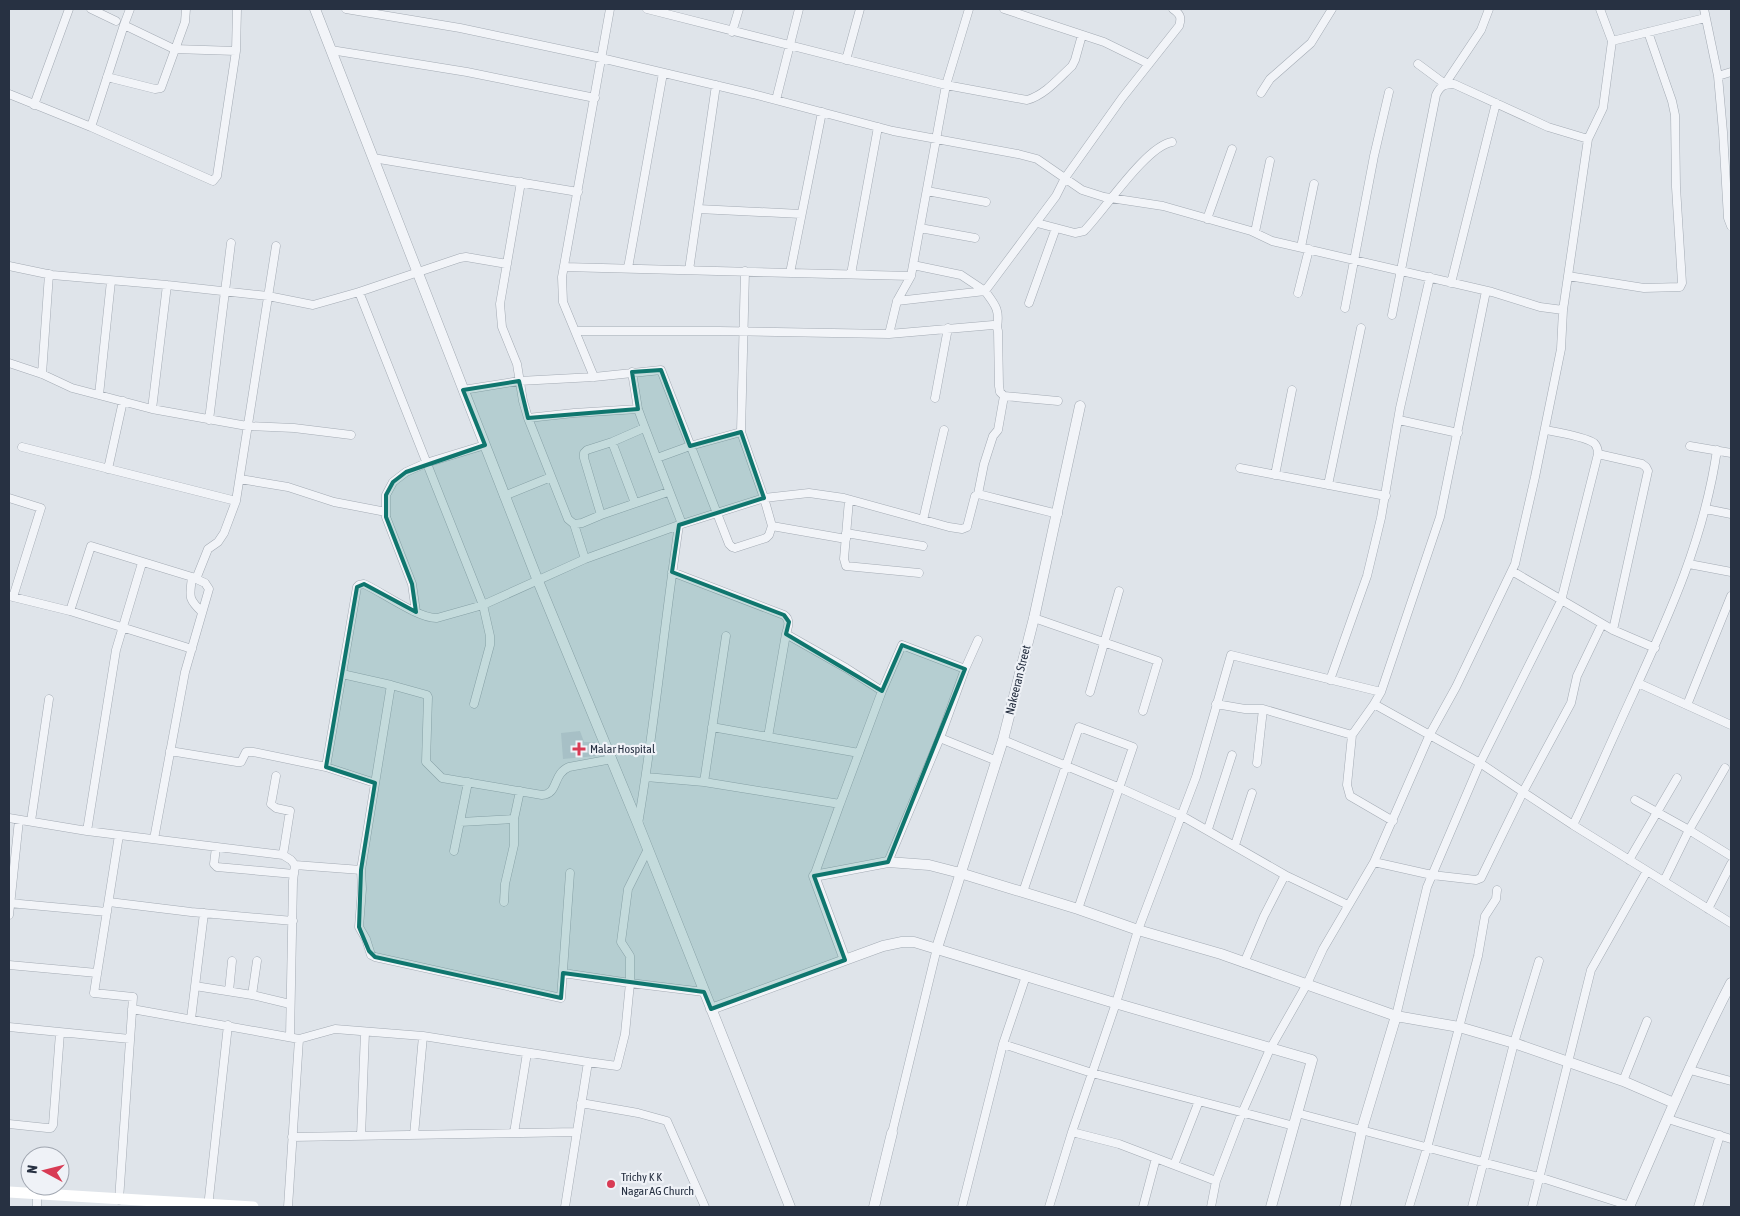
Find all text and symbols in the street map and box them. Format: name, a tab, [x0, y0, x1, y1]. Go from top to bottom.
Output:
street label: Nakeeran Street	[1003, 643, 1034, 716]
marker: Malar Hospital	[572, 742, 586, 756]
place label: Malar Hospital	[590, 742, 656, 756]
north arrow	[20, 1146, 70, 1196]
text: N	[24, 1164, 41, 1174]
place label: Trichy K K Nagar AG Church	[621, 1170, 694, 1198]
marker: Trichy K K Nagar AG Church	[605, 1178, 617, 1190]

